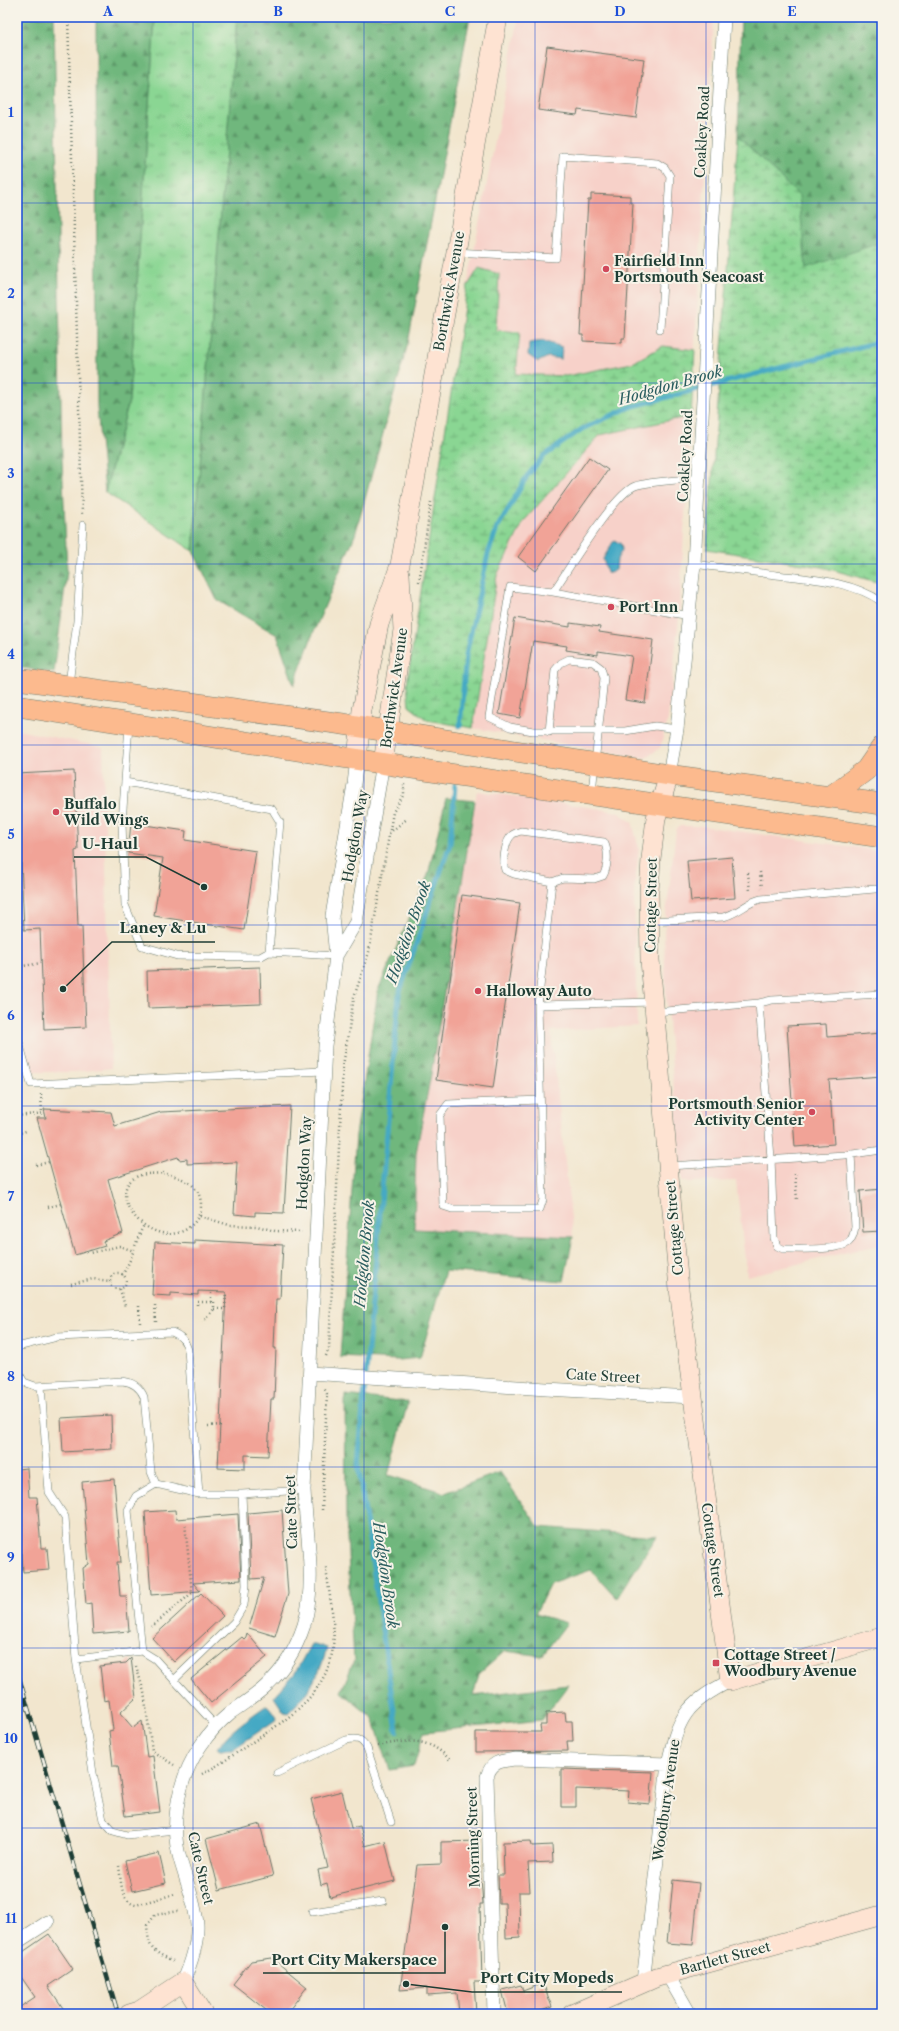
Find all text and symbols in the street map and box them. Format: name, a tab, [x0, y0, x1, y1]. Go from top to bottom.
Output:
text: A	[102, 3, 114, 19]
text: B	[273, 3, 283, 19]
text: C	[445, 3, 455, 19]
text: D	[614, 3, 626, 19]
text: E	[787, 3, 797, 19]
street label: Coakley Road	[691, 85, 713, 179]
text: 1	[8, 104, 14, 120]
street label: Borthwick Avenue	[430, 229, 468, 352]
place label: Fairfield Inn Portsmouth Seacoast	[614, 252, 765, 286]
marker: Fairfield Inn Portsmouth Seacoast	[601, 264, 611, 274]
text: 2	[7, 285, 15, 301]
water label: Hodgdon Brook	[615, 361, 724, 409]
street label: Coakley Road	[674, 409, 696, 503]
text: 3	[7, 465, 15, 481]
place label: Port Inn	[619, 598, 679, 616]
marker: Port Inn	[606, 602, 616, 612]
street label: Borthwick Avenue	[377, 626, 411, 749]
text: 4	[7, 646, 15, 662]
street label: Hodgdon Way	[338, 788, 372, 884]
place label: Buffalo Wild Wings	[63, 795, 149, 829]
marker: Buffalo Wild Wings	[51, 807, 61, 817]
text: 5	[7, 826, 15, 842]
callout: U-Haul	[74, 830, 146, 857]
text: U-Haul	[82, 834, 138, 853]
street label: Cottage Street	[641, 857, 661, 953]
water label: Hodgdon Brook	[381, 878, 435, 987]
callout: Laney & Lu	[112, 915, 215, 942]
text: Laney & Lu	[120, 918, 206, 937]
place label: Halloway Auto	[486, 982, 592, 1000]
marker: Halloway Auto	[473, 986, 483, 996]
text: 6	[7, 1007, 15, 1023]
place label: Portsmouth Senior Activity Center	[668, 1095, 804, 1129]
marker: Portsmouth Senior Activity Center	[807, 1107, 817, 1117]
street label: Hodgdon Way	[293, 1115, 315, 1210]
street label: Cottage Street	[661, 1180, 687, 1276]
text: 7	[8, 1188, 15, 1204]
water label: Hodgdon Brook	[350, 1199, 378, 1309]
street label: Cate Street	[565, 1365, 641, 1387]
text: 8	[7, 1368, 15, 1384]
street label: Cate Street	[281, 1474, 301, 1549]
street label: Cottage Street	[697, 1502, 729, 1598]
water label: Hodgdon Brook	[369, 1520, 403, 1630]
text: 9	[7, 1549, 15, 1565]
place label: Cottage Street / Woodbury Avenue	[723, 1646, 857, 1680]
marker: Cottage Street / Woodbury Avenue	[711, 1658, 721, 1668]
text: 10	[4, 1730, 18, 1746]
street label: Woodbury Avenue	[648, 1738, 683, 1863]
street label: Morning Street	[462, 1786, 484, 1888]
street label: Cate Street	[184, 1830, 218, 1906]
text: 11	[5, 1910, 17, 1926]
street label: Bartlett Street	[678, 1937, 772, 1979]
callout: Port City Makerspace	[263, 1946, 445, 1973]
text: Port City Makerspace	[271, 1950, 437, 1969]
callout: Port City Mopeds	[472, 1965, 622, 1992]
text: Port City Mopeds	[480, 1968, 614, 1987]

